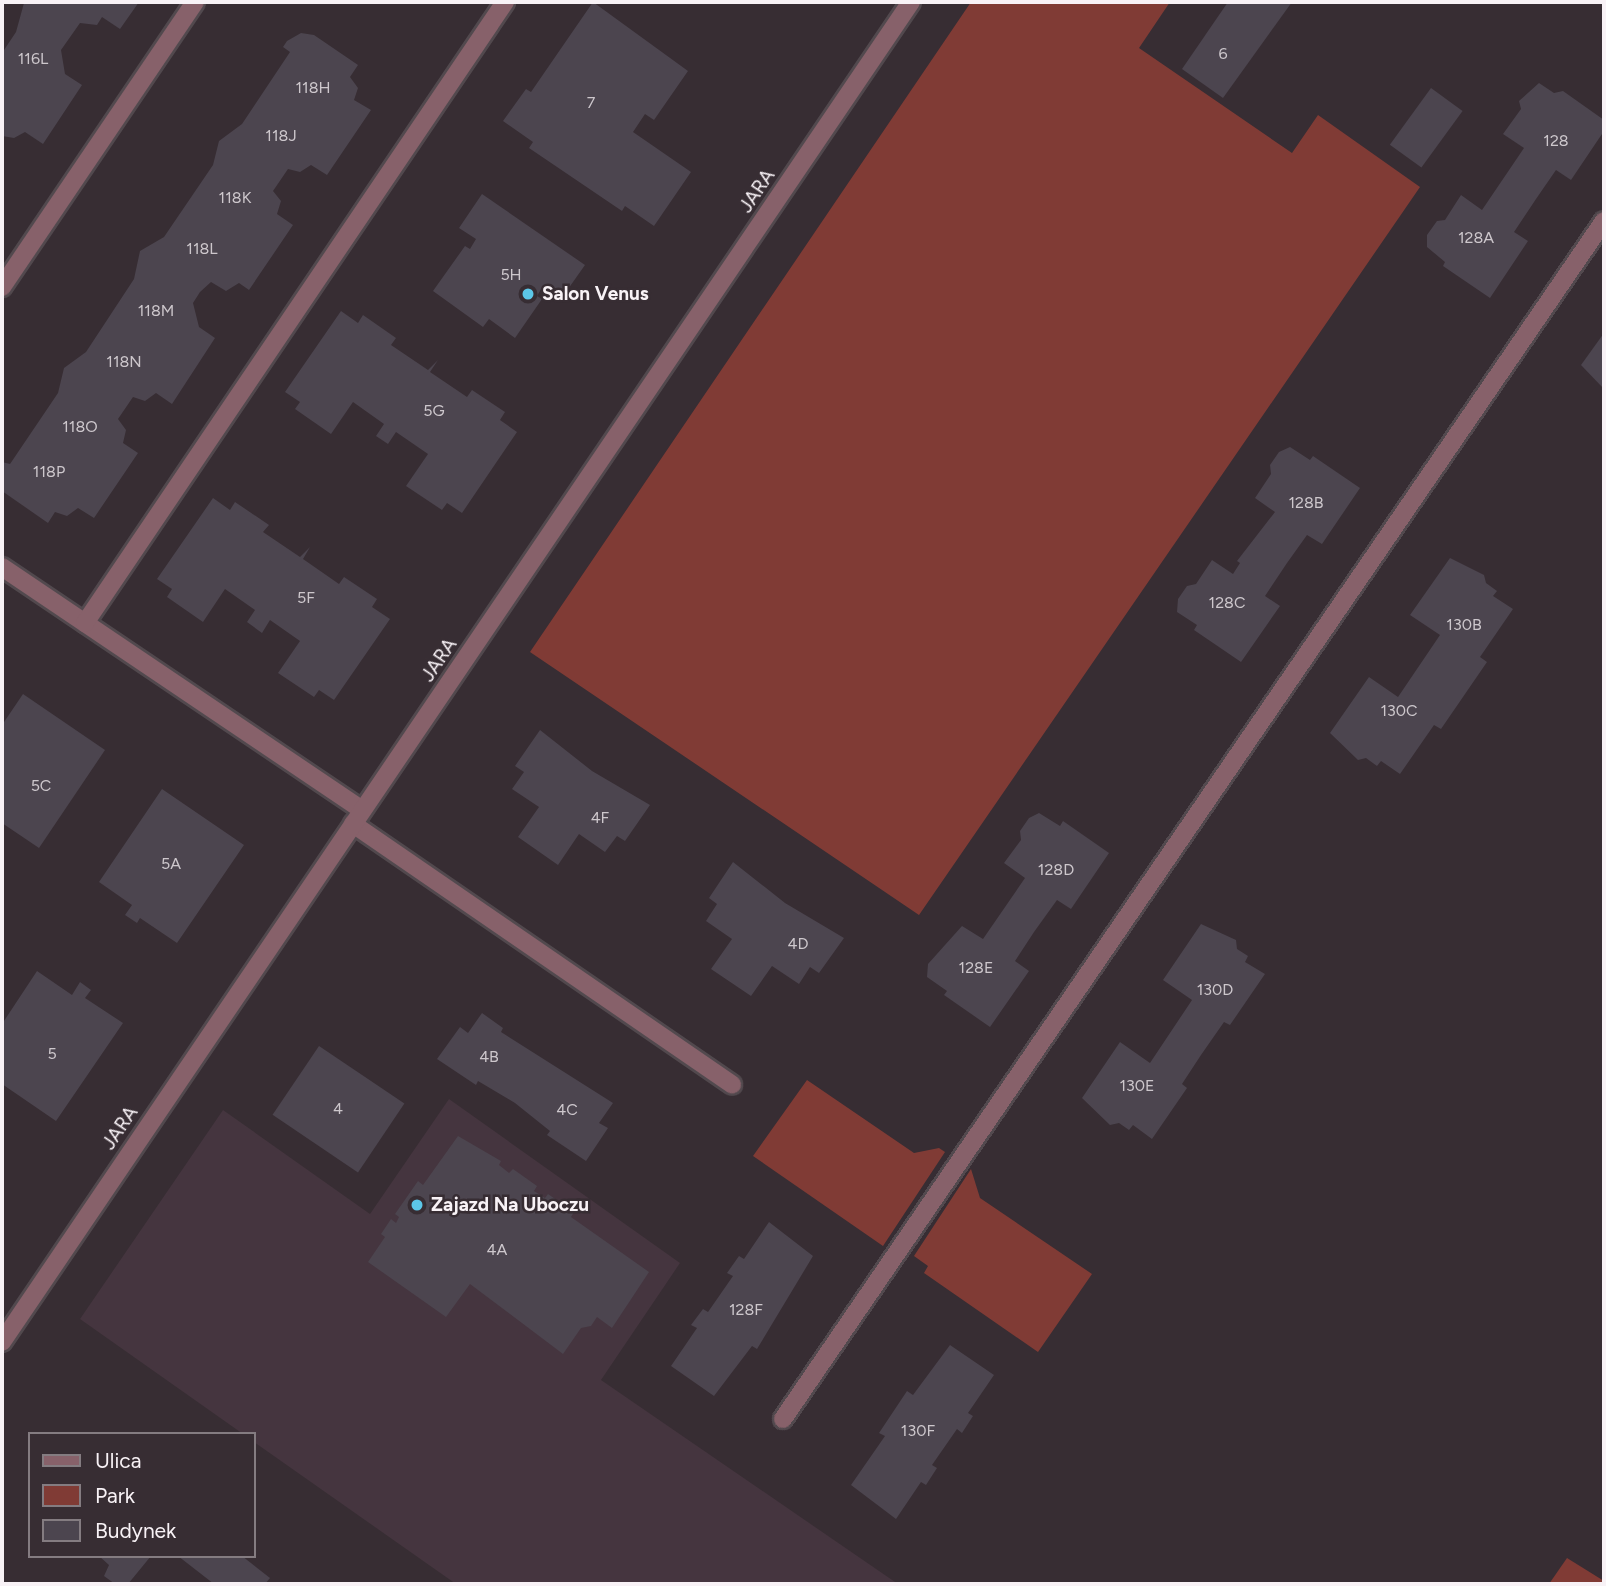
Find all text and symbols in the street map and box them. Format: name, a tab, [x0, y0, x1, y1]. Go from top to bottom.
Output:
house number: 6	[1218, 44, 1228, 64]
house number: 116L	[18, 49, 48, 69]
house number: 118H	[295, 78, 331, 98]
house number: 7	[587, 93, 595, 113]
house number: 118J	[265, 126, 297, 146]
house number: 128	[1543, 131, 1569, 151]
street label: JARA	[734, 165, 780, 217]
house number: 118K	[219, 188, 251, 208]
house number: 128A	[1458, 228, 1494, 248]
house number: 118L	[186, 239, 218, 259]
house number: 5H	[500, 265, 522, 285]
place label: Salon Venus	[542, 283, 649, 305]
marker: Salon Venus	[520, 286, 536, 302]
house number: 118M	[138, 301, 174, 321]
house number: 118N	[106, 352, 142, 372]
house number: 5G	[423, 401, 445, 421]
house number: 118O	[62, 417, 98, 437]
house number: 118P	[33, 462, 65, 482]
house number: 128B	[1288, 493, 1324, 513]
house number: 5F	[297, 588, 315, 608]
house number: 128C	[1209, 593, 1245, 613]
house number: 130B	[1446, 615, 1482, 635]
street label: JARA	[416, 634, 462, 686]
house number: 130C	[1380, 701, 1418, 721]
house number: 5C	[31, 776, 51, 796]
house number: 4F	[591, 808, 609, 828]
house number: 5A	[161, 854, 181, 874]
house number: 128D	[1038, 860, 1074, 880]
house number: 4D	[788, 934, 808, 954]
house number: 128E	[959, 958, 993, 978]
house number: 130D	[1197, 980, 1233, 1000]
house number: 5	[47, 1044, 57, 1064]
house number: 4B	[479, 1047, 499, 1067]
house number: 130E	[1119, 1076, 1155, 1096]
house number: 4	[333, 1099, 343, 1119]
house number: 4C	[556, 1100, 578, 1120]
street label: JARA	[97, 1102, 143, 1154]
place label: Zajazd Na Uboczu	[431, 1194, 589, 1216]
marker: Zajazd Na Uboczu	[409, 1197, 425, 1213]
house number: 4A	[487, 1240, 507, 1260]
house number: 128F	[729, 1300, 763, 1320]
house number: 130F	[901, 1421, 935, 1441]
legend	[28, 1432, 256, 1558]
text: Ulica	[95, 1448, 141, 1473]
text: Park	[95, 1483, 135, 1508]
text: Budynek	[95, 1518, 176, 1543]

